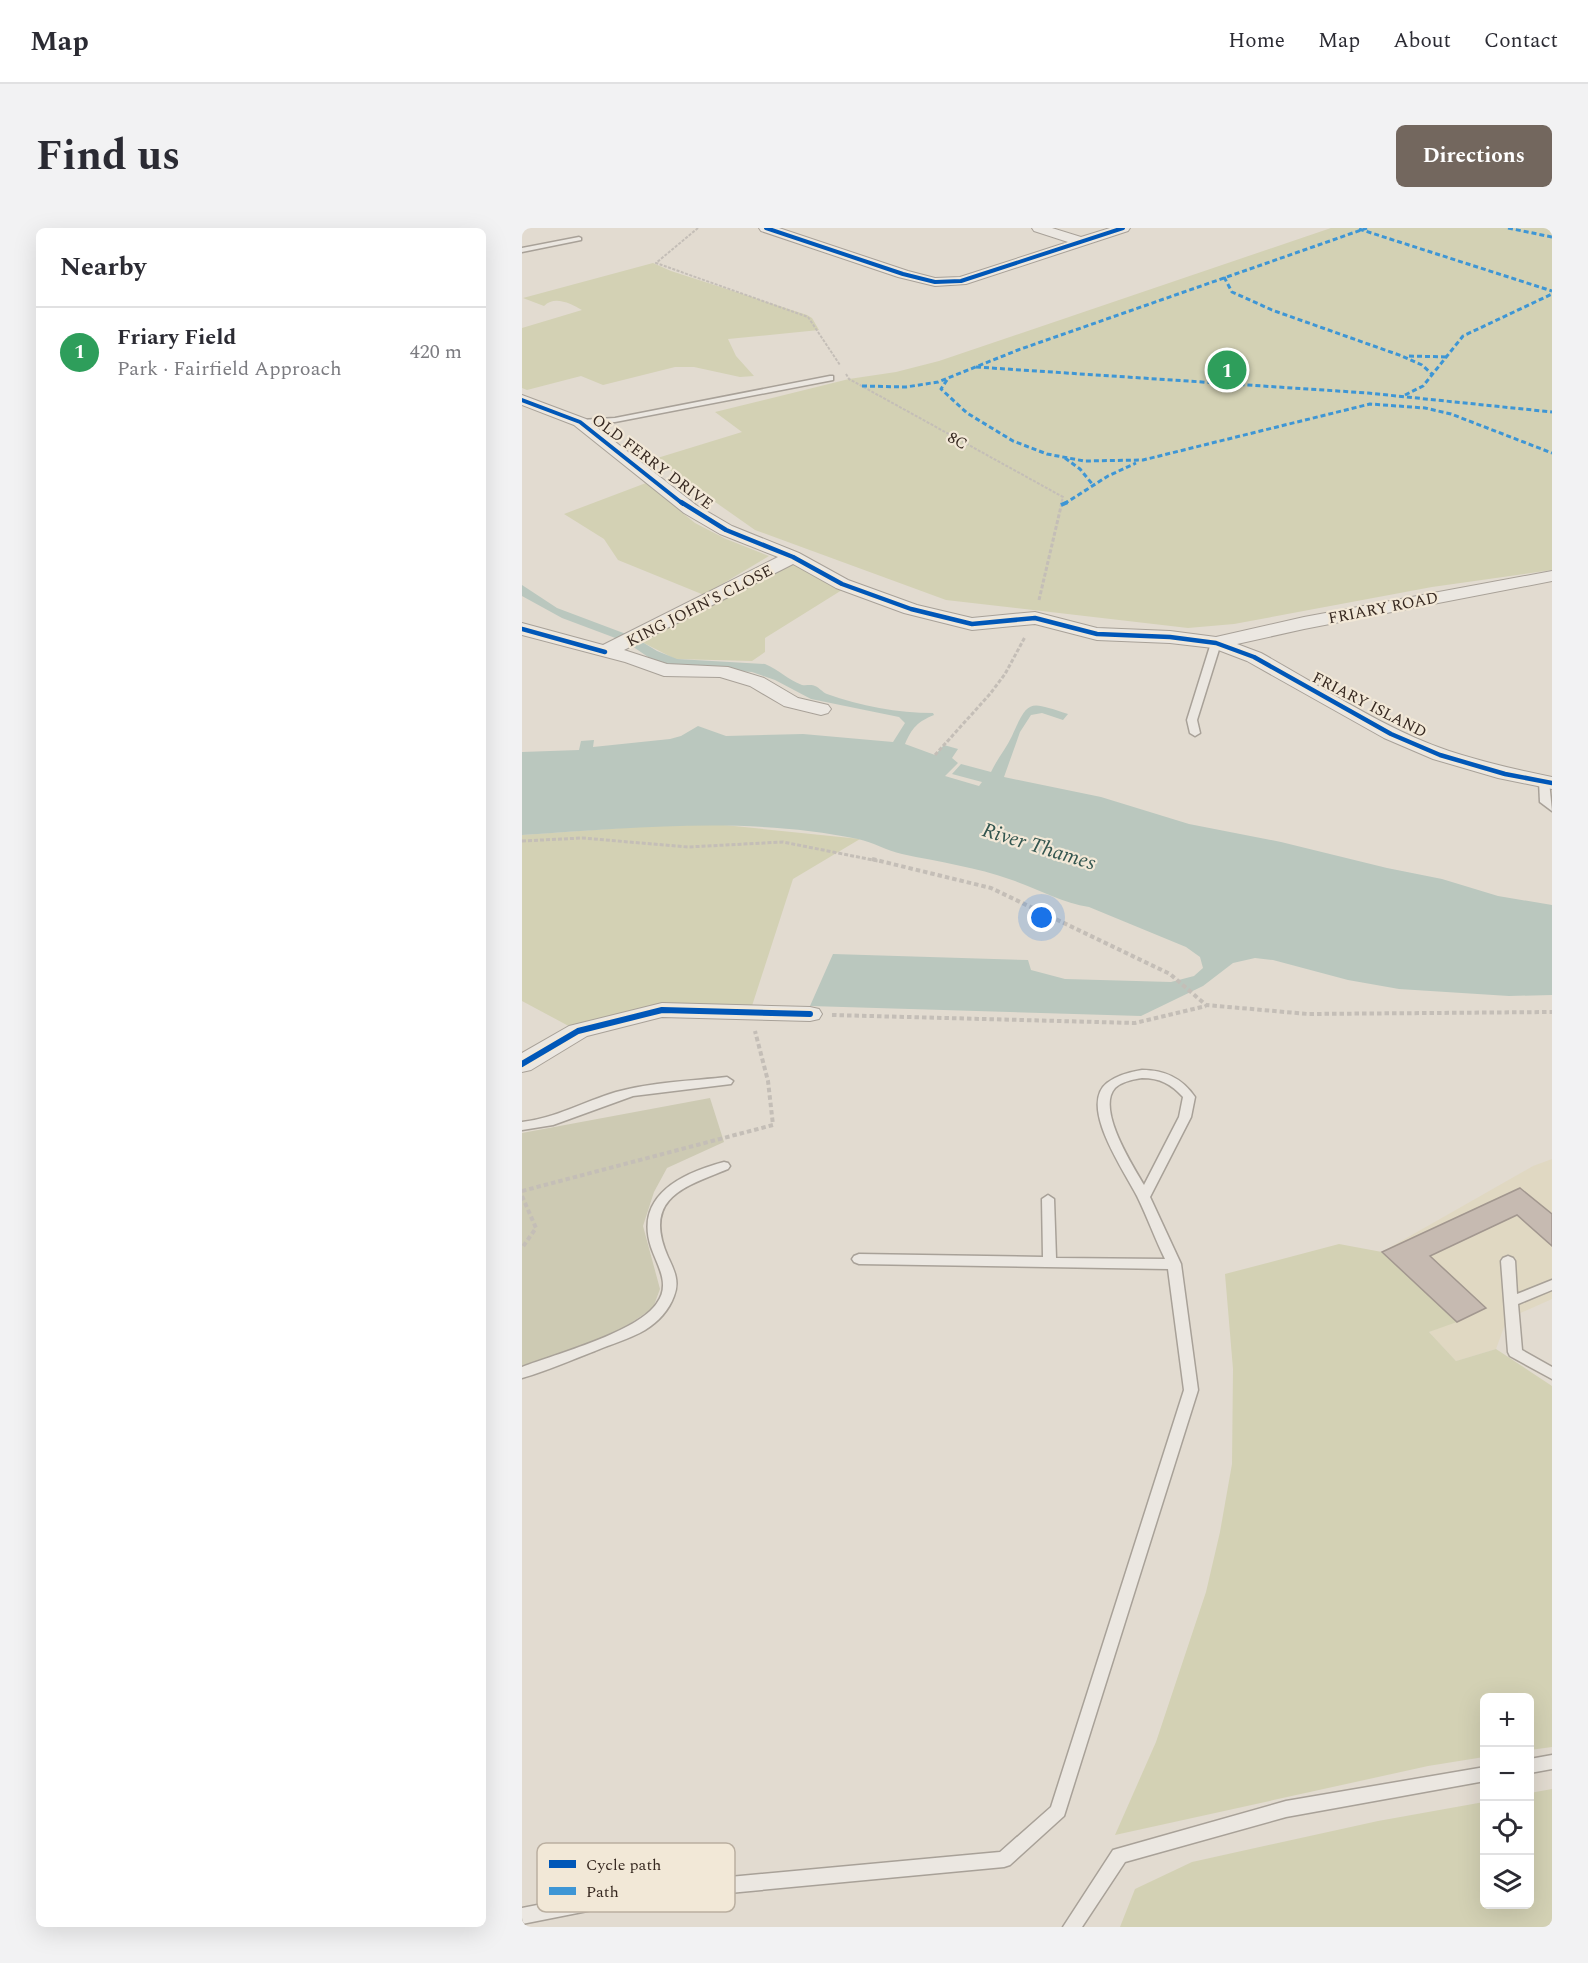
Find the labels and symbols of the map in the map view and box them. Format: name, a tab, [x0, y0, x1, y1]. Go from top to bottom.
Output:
pin: 1	[1208, 348, 1246, 392]
street label: OLD FERRY DRIVE	[586, 408, 718, 516]
street label: 8C	[943, 426, 972, 456]
street label: KING JOHN'S CLOSE	[622, 558, 777, 653]
street label: FRIARY ROAD	[1326, 586, 1440, 630]
street label: FRIARY ISLAND	[1308, 666, 1431, 744]
water label: River Thames	[978, 815, 1100, 880]
your location	[1027, 903, 1056, 932]
legend	[537, 1843, 735, 1912]
text: Cycle path	[586, 1853, 661, 1877]
text: Path	[586, 1880, 619, 1904]

